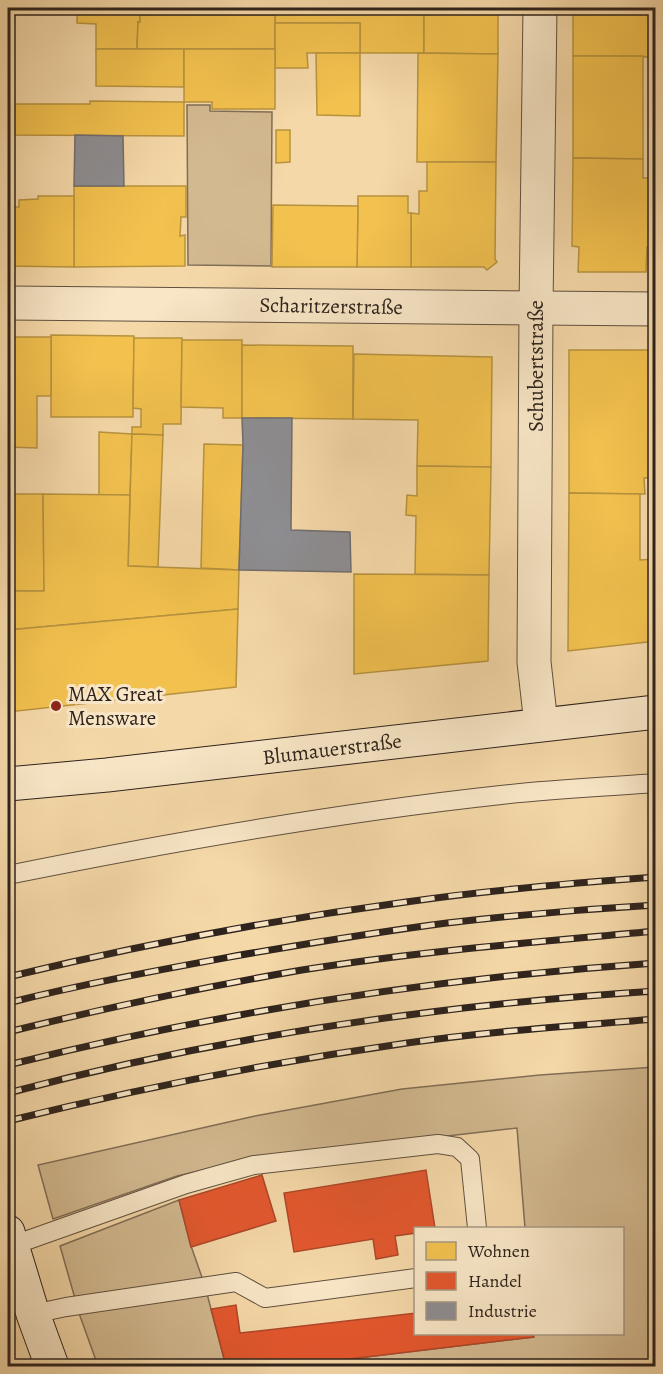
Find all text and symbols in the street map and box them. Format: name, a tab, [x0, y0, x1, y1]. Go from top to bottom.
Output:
street label: Scharitzerstraße	[259, 291, 403, 321]
street label: Schubertstraße	[522, 300, 550, 432]
place label: MAX Great Mensware	[68, 680, 163, 732]
marker: MAX Great Mensware	[49, 699, 63, 713]
street label: Blumauerstraße	[261, 727, 403, 771]
legend	[414, 1227, 624, 1335]
text: Wohnen	[467, 1239, 530, 1263]
text: Handel	[468, 1269, 522, 1293]
text: Industrie	[468, 1299, 537, 1323]

